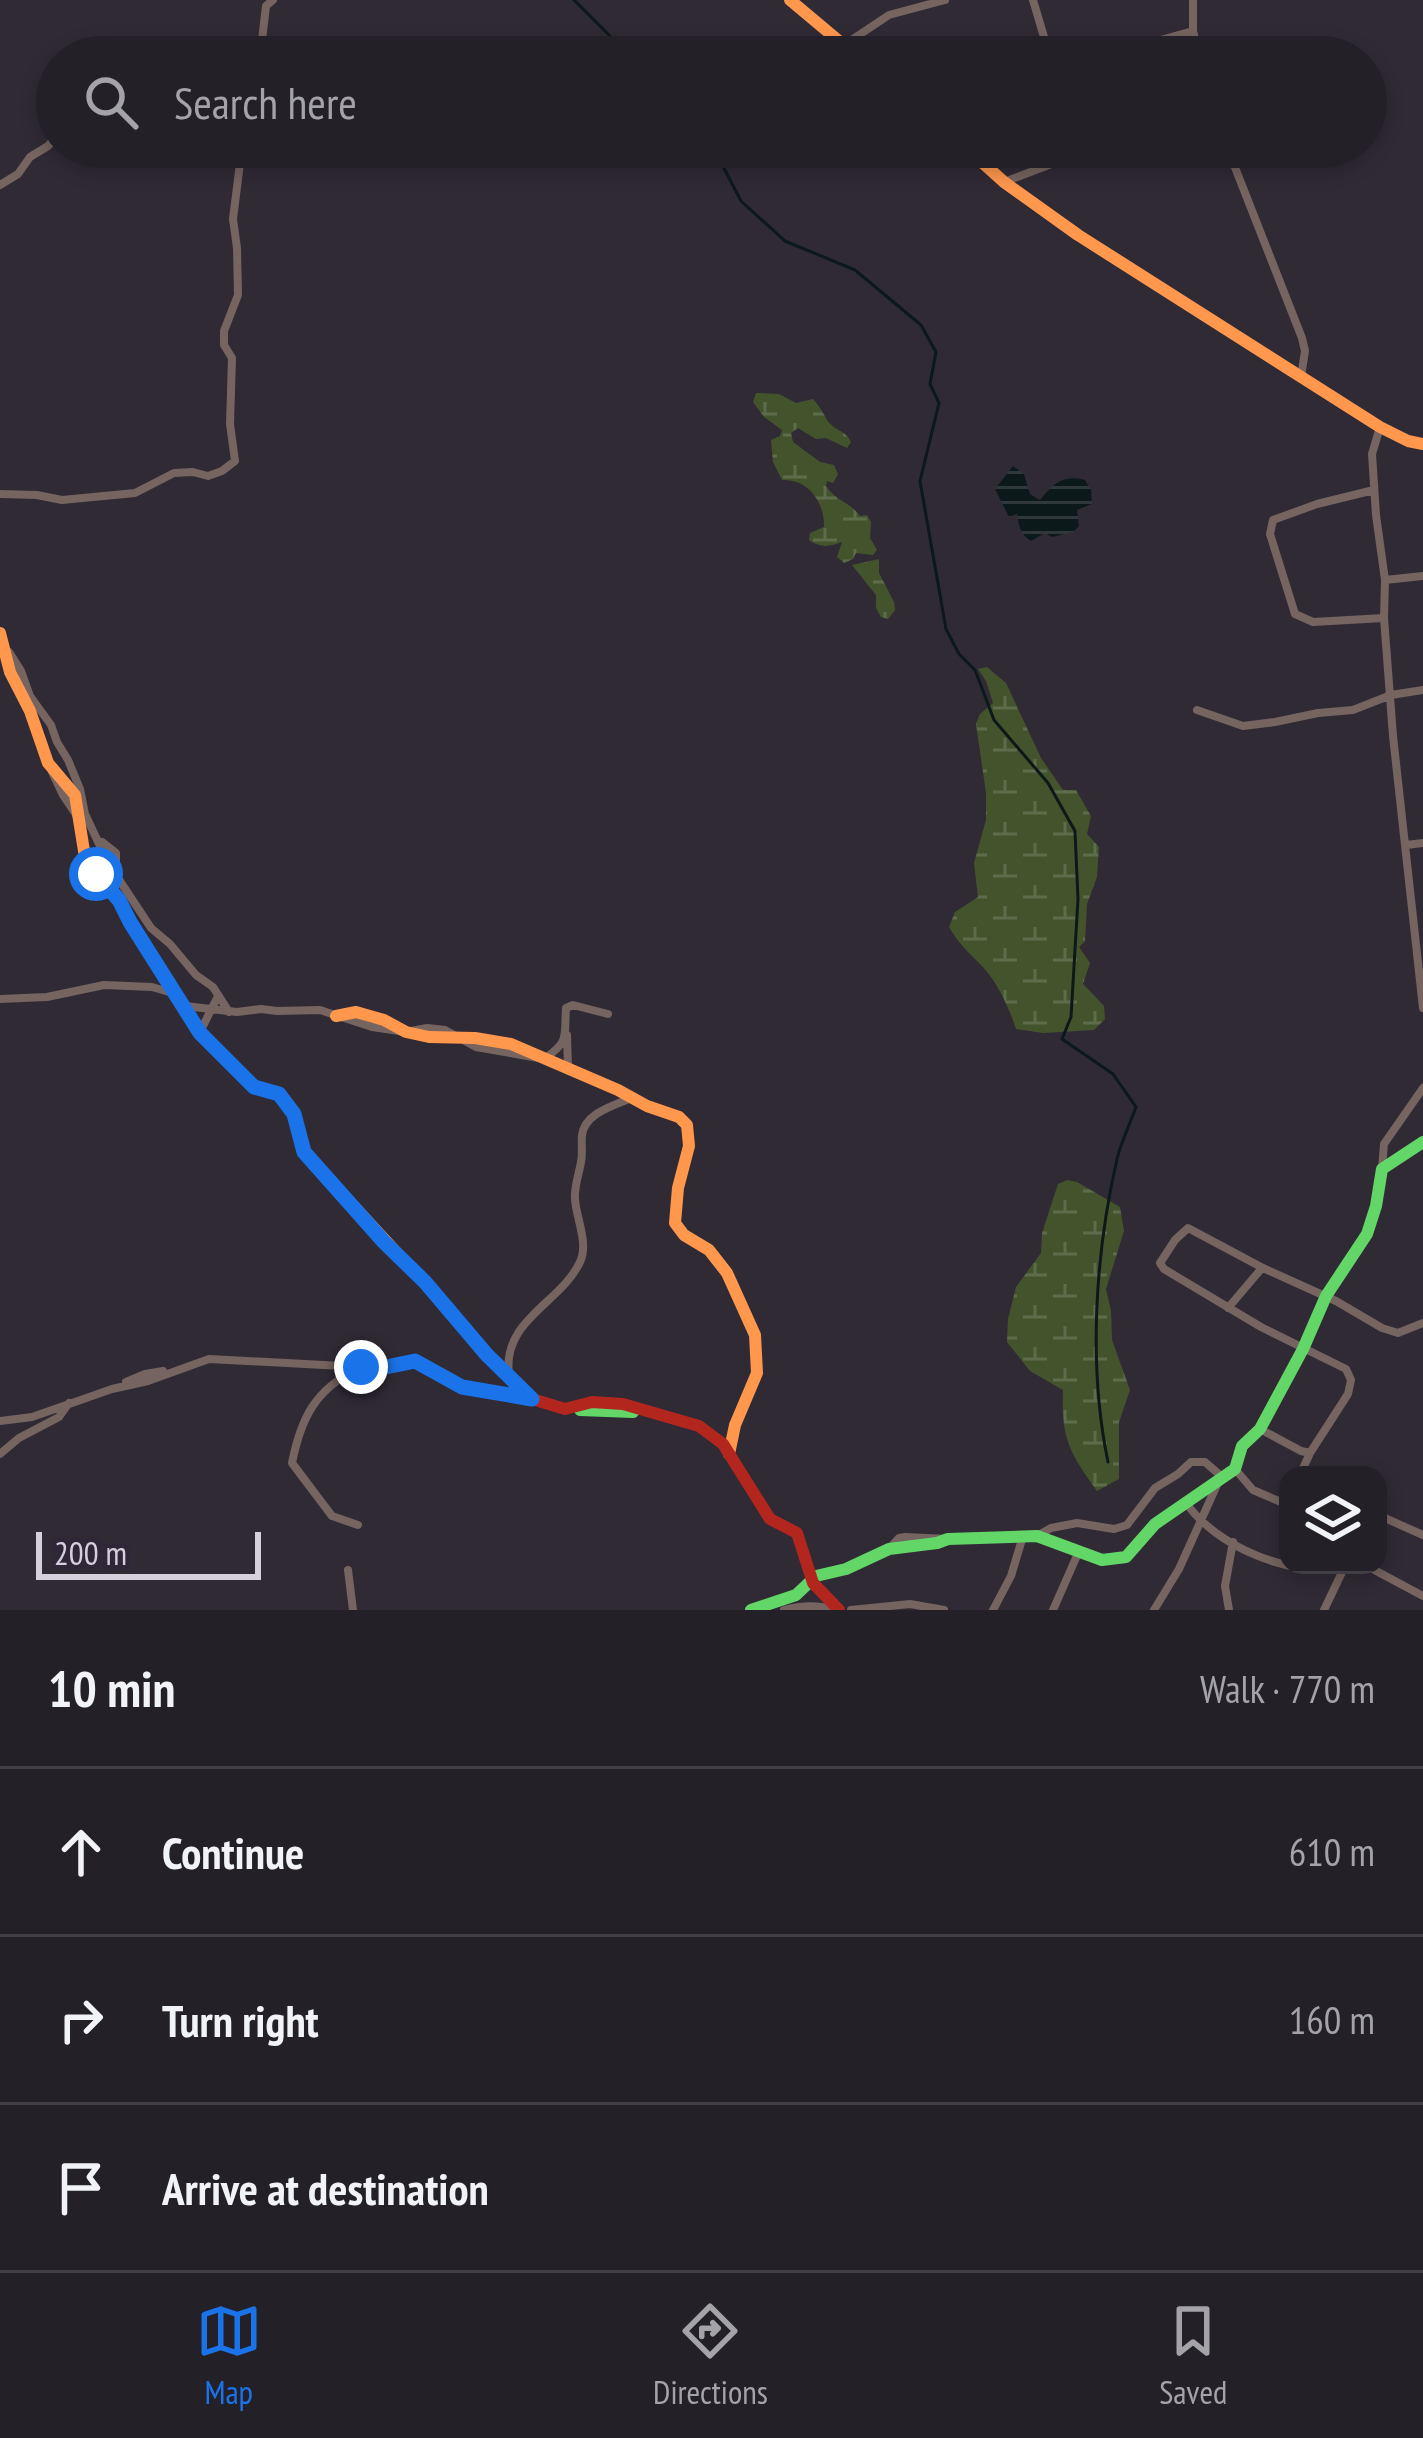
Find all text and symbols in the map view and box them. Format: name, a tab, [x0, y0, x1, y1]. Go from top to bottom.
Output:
search box	[36, 36, 1387, 168]
icon: search	[78, 69, 144, 135]
text: Search here	[174, 73, 357, 131]
route start	[69, 847, 123, 901]
route end	[334, 1340, 388, 1394]
map controls	[1279, 1466, 1387, 1574]
button: layers	[1279, 1466, 1387, 1574]
scale bar	[36, 1526, 261, 1579]
text: 200 m	[54, 1531, 127, 1574]
text: 10 min	[48, 1655, 175, 1721]
text: Walk · 770 m	[1200, 1663, 1375, 1714]
icon: ahead	[48, 1819, 114, 1885]
text: Continue	[162, 1823, 304, 1881]
text: 610 m	[1289, 1826, 1375, 1877]
icon: right	[48, 1987, 114, 2053]
text: Turn right	[162, 1991, 319, 2049]
text: 160 m	[1289, 1994, 1375, 2045]
icon: arrive	[48, 2155, 114, 2221]
text: Arrive at destination	[162, 2159, 489, 2217]
tab: Map	[196, 2298, 262, 2413]
tab: Directions	[653, 2298, 768, 2413]
tab: Saved	[1159, 2298, 1227, 2413]

